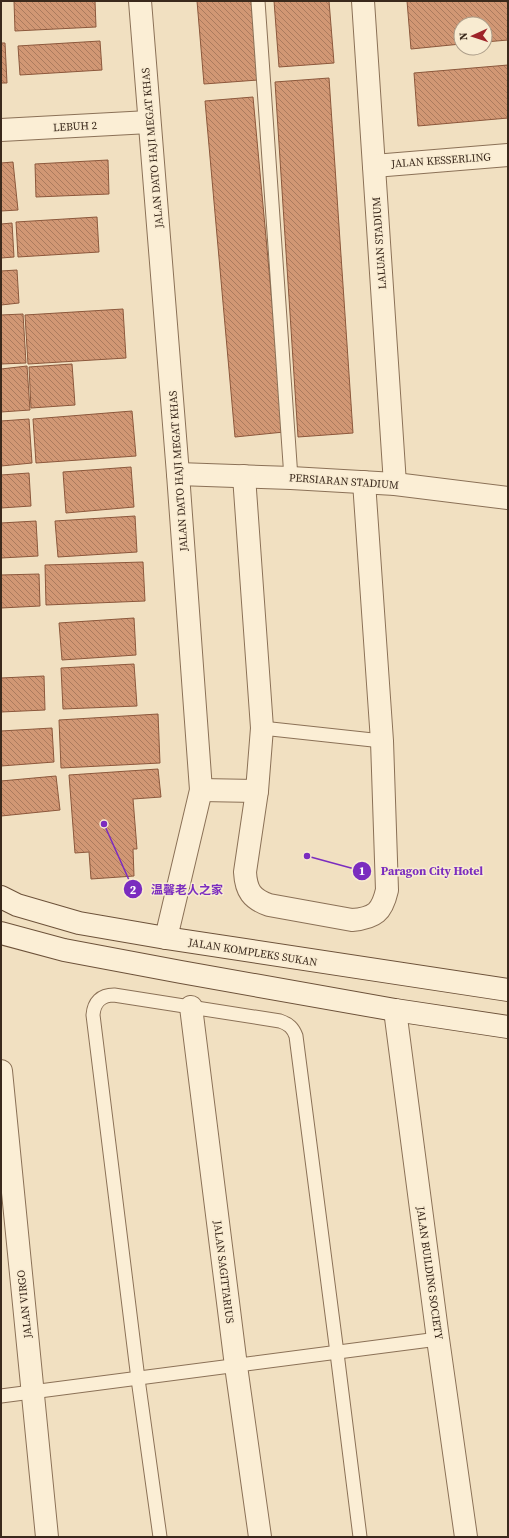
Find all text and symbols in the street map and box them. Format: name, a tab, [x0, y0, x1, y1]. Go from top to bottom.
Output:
north arrow	[453, 16, 493, 56]
text: N	[456, 32, 471, 41]
street label: JALAN DATO HAJI MEGAT KHAS	[138, 67, 167, 230]
street label: LEBUH 2	[53, 118, 98, 135]
street label: JALAN KESSERLING	[390, 149, 492, 172]
street label: LALUAN STADIUM	[369, 196, 390, 290]
street label: JALAN DATO HAJI MEGAT KHAS	[165, 390, 192, 553]
street label: PERSIARAN STADIUM	[289, 470, 399, 493]
callout: Paragon City Hotel	[352, 859, 491, 883]
text: 1	[359, 863, 365, 879]
text: Paragon City Hotel	[381, 863, 483, 879]
callout: 温馨老人之家	[123, 877, 231, 901]
text: 2	[130, 882, 137, 898]
text: 温馨老人之家	[151, 882, 223, 898]
street label: JALAN KOMPLEKS SUKAN	[186, 935, 319, 970]
street label: JALAN BUILDING SOCIETY	[413, 1205, 446, 1341]
street label: JALAN SAGITTARIUS	[210, 1219, 237, 1325]
street label: JALAN VIRGO	[13, 1269, 36, 1340]

